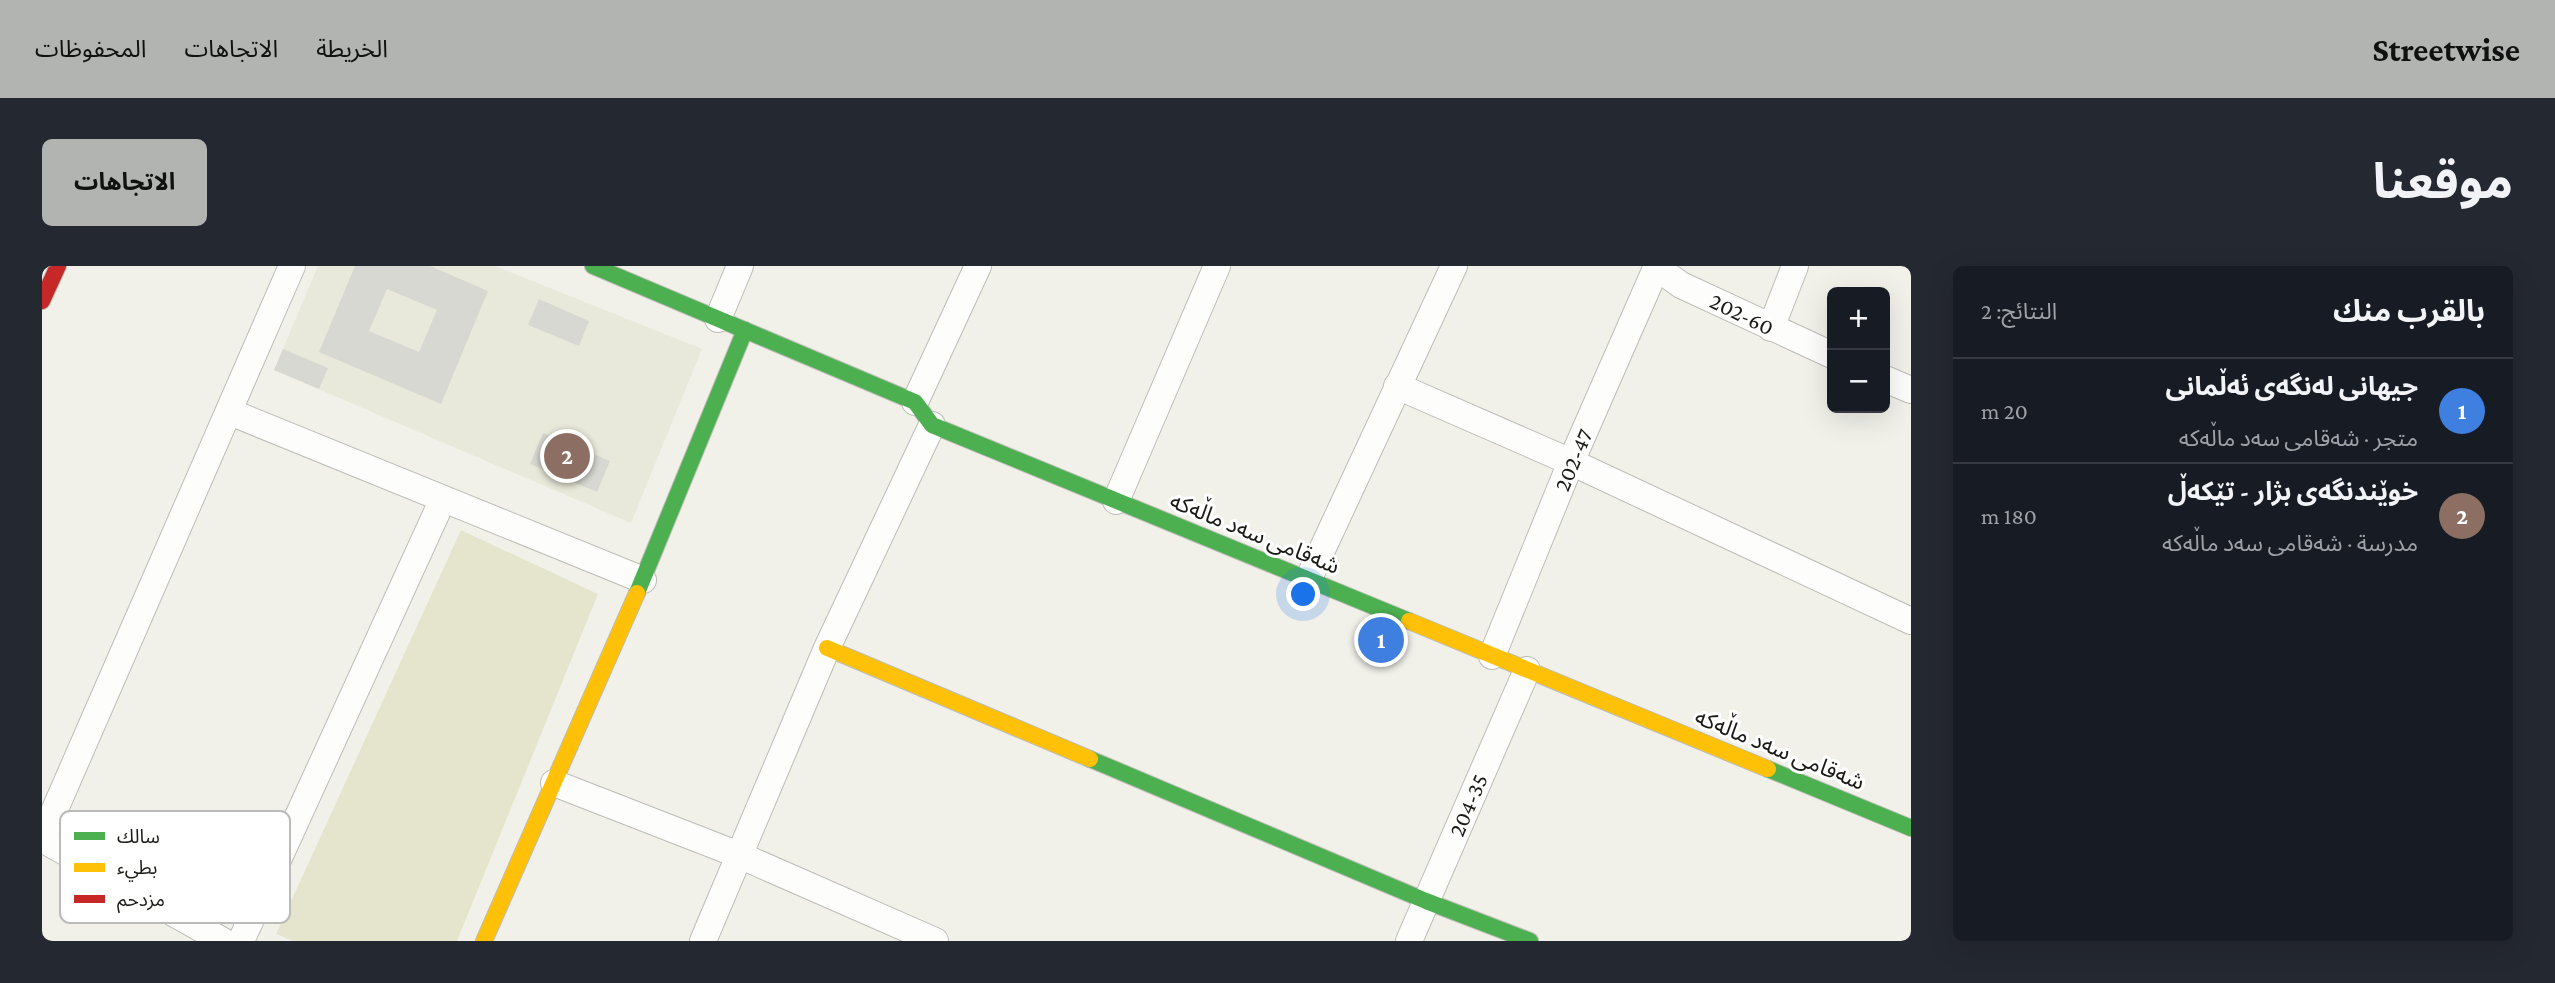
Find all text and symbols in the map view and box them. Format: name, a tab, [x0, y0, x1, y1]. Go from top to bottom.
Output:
text: Streetwise	[2372, 31, 2520, 68]
text: المحفوظات	[35, 35, 146, 62]
text: الاتجاهات	[184, 35, 278, 62]
text: الخريطة	[316, 35, 388, 62]
button: الاتجاهات	[42, 139, 207, 226]
text: موقعنا	[2373, 154, 2513, 209]
street label: 202-60	[1706, 287, 1778, 341]
map controls	[1827, 287, 1890, 413]
button: +	[1827, 287, 1890, 350]
text: بالقرب منك	[2333, 294, 2485, 327]
text: النتائج: 2	[1981, 298, 2057, 324]
button: −	[1827, 350, 1890, 413]
text: جیهانی لەنگەی ئەڵمانی	[2165, 372, 2418, 401]
text: 20 m	[1981, 398, 2028, 424]
text: 1	[2458, 398, 2466, 424]
street label: 202-47	[1548, 425, 1598, 495]
text: متجر · شەقامی سەد ماڵەکە	[2179, 425, 2418, 451]
pin: 2	[544, 430, 590, 482]
text: خوێندنگەی بژار - تێکەڵ	[2168, 477, 2418, 506]
street label: شەقامی سەد ماڵەکە	[1166, 484, 1345, 579]
text: 180 m	[1981, 503, 2037, 529]
text: 2	[2456, 503, 2468, 529]
text: مدرسة · شەقامی سەد ماڵەکە	[2162, 530, 2418, 556]
your location	[1286, 577, 1320, 611]
pin: 1	[1358, 614, 1404, 666]
street label: شەقامی سەد ماڵەکە	[1691, 700, 1870, 795]
street label: 204-35	[1443, 770, 1493, 840]
legend	[60, 811, 290, 923]
text: سالك	[117, 826, 160, 847]
text: بطيء	[117, 857, 157, 882]
text: مزدحم	[117, 889, 165, 914]

